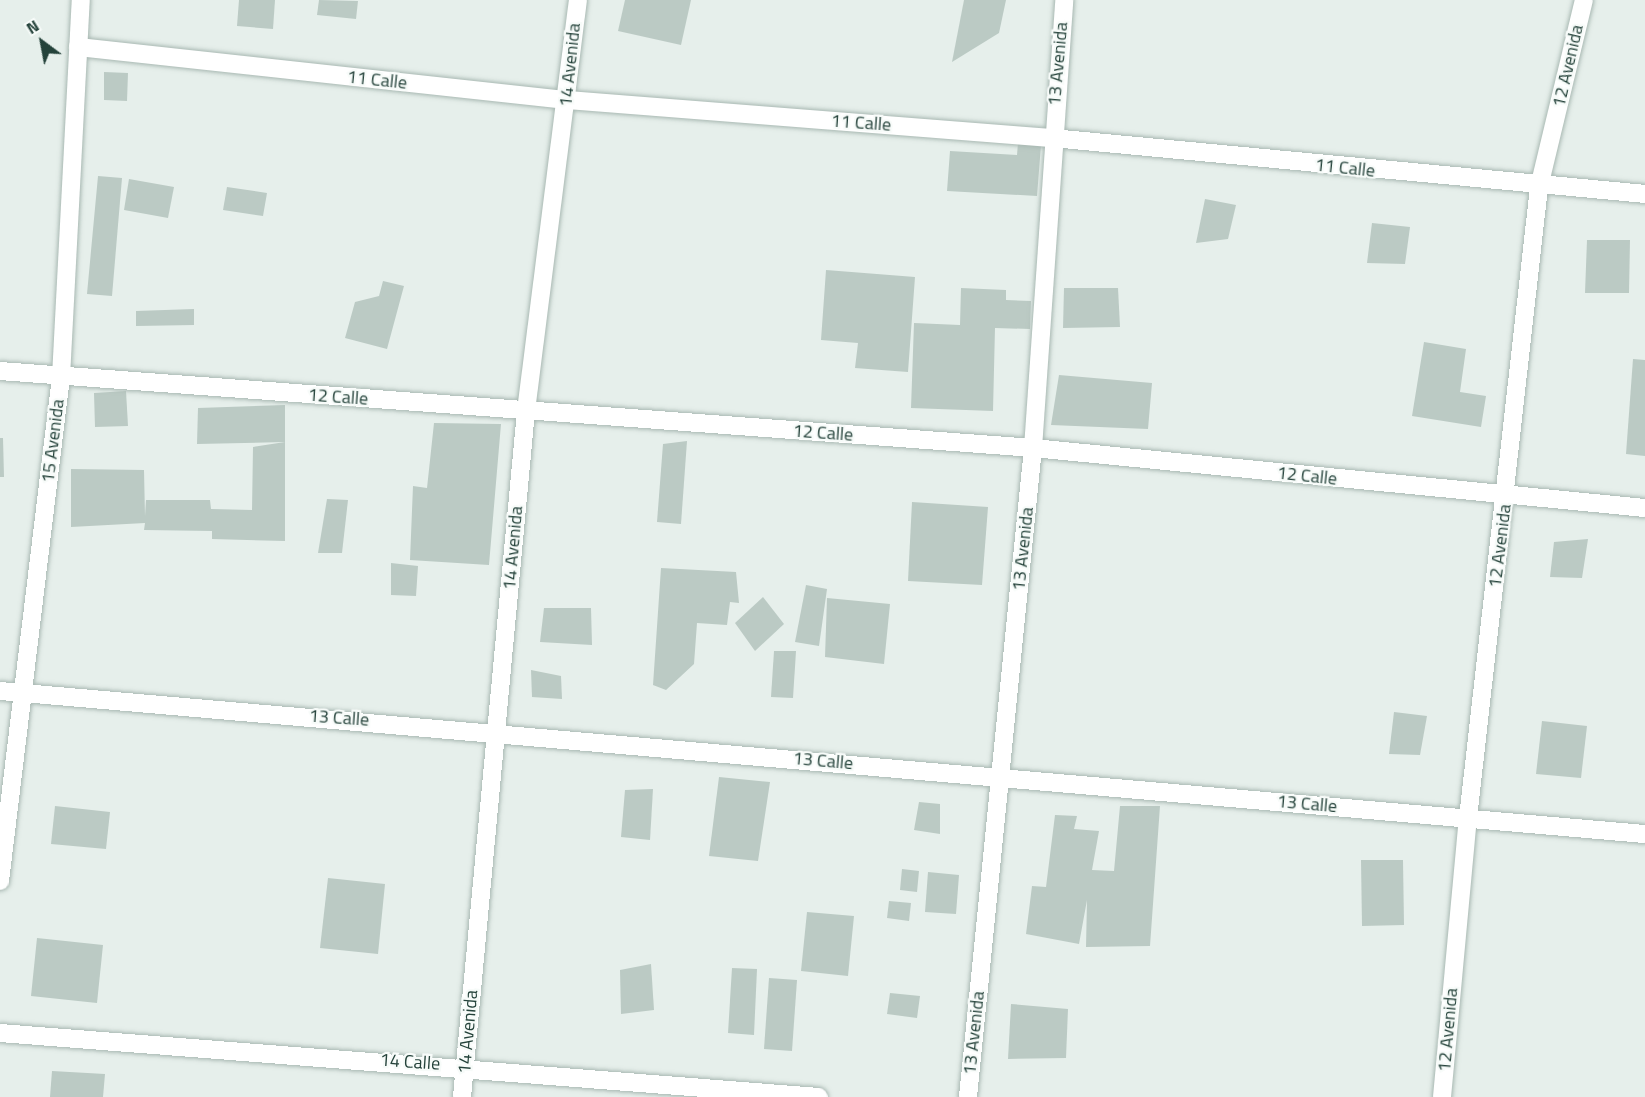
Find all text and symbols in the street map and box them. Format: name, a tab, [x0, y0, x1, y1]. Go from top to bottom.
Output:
north arrow	[12, 12, 72, 72]
text: N	[21, 14, 44, 40]
street label: 13 Avenida	[1044, 21, 1072, 107]
street label: 14 Avenida	[555, 22, 585, 108]
street label: 12 Avenida	[1548, 23, 1588, 109]
street label: 11 Calle	[346, 66, 408, 94]
street label: 11 Calle	[830, 110, 892, 136]
street label: 11 Calle	[1314, 154, 1376, 182]
street label: 12 Calle	[307, 384, 369, 410]
street label: 15 Avenida	[37, 398, 69, 484]
street label: 12 Calle	[792, 420, 854, 446]
street label: 12 Calle	[1276, 462, 1338, 490]
street label: 12 Avenida	[1484, 503, 1516, 589]
street label: 14 Avenida	[499, 505, 527, 591]
street label: 13 Avenida	[1008, 506, 1038, 592]
street label: 13 Calle	[308, 705, 370, 731]
street label: 13 Calle	[792, 748, 854, 774]
street label: 13 Calle	[1276, 791, 1338, 817]
street label: 12 Avenida	[1434, 987, 1462, 1073]
street label: 14 Avenida	[454, 989, 482, 1075]
street label: 13 Avenida	[959, 990, 989, 1076]
street label: 14 Calle	[379, 1049, 441, 1075]

